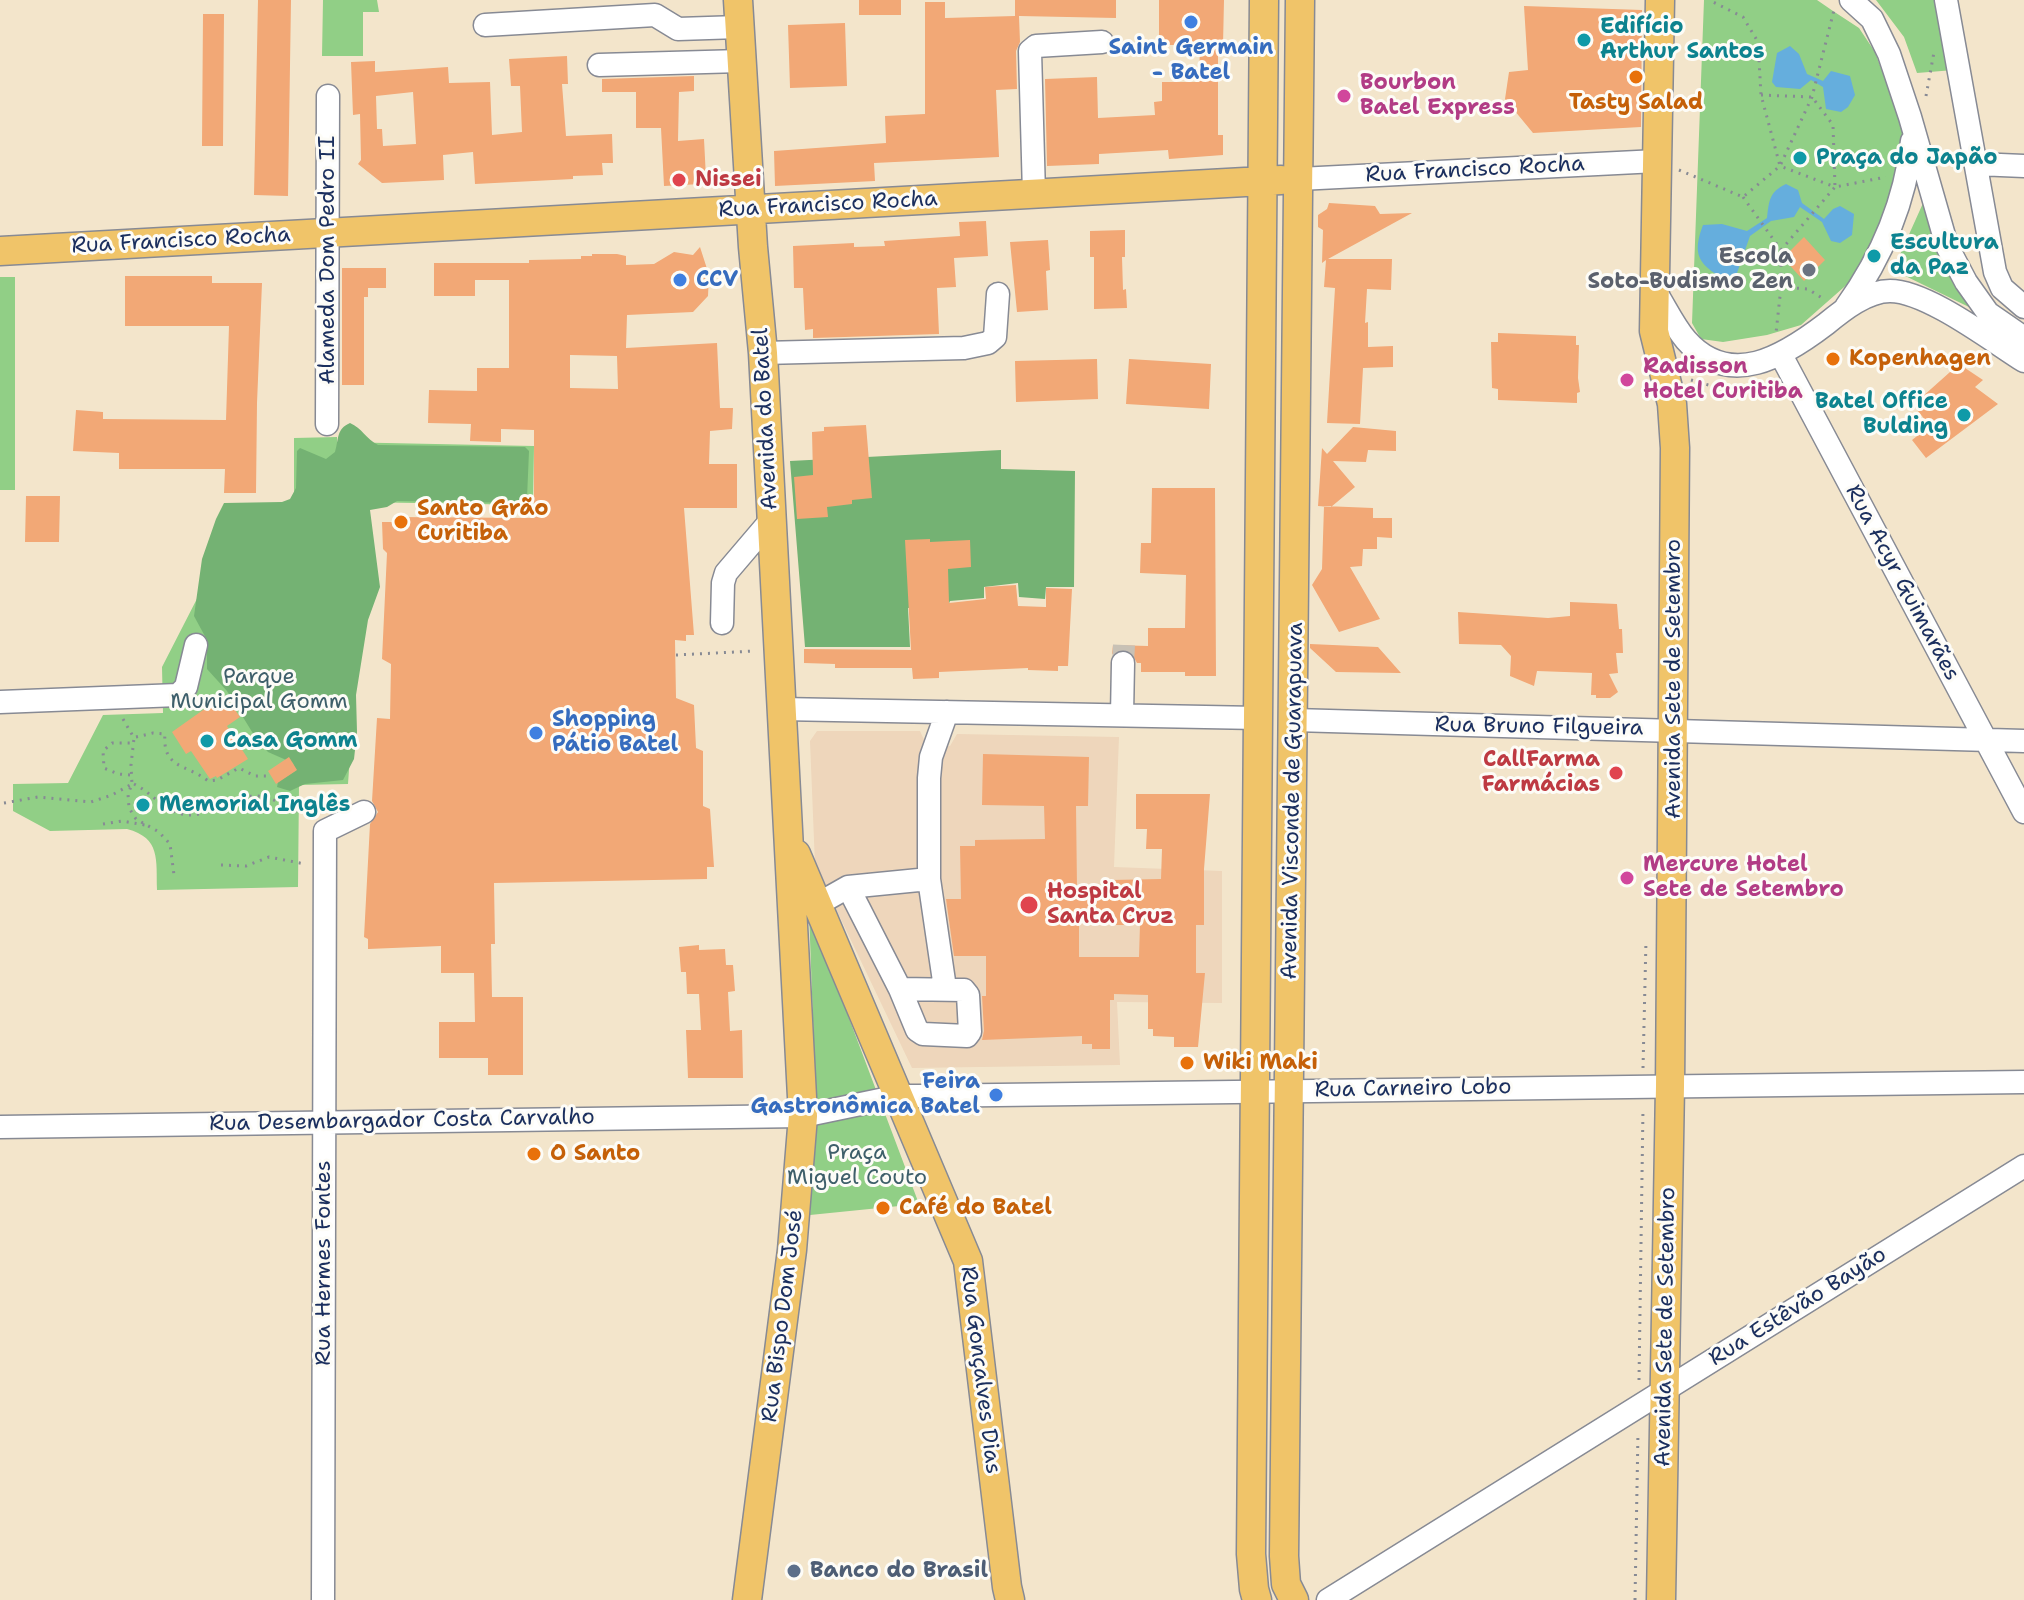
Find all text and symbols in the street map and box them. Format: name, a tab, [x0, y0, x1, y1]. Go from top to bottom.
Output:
marker: Saint Germain - Batel	[1182, 13, 1200, 31]
place label: Edifício Arthur Santos	[1600, 14, 1765, 66]
marker: Edifício Arthur Santos	[1575, 31, 1593, 49]
place label: Saint Germain - Batel	[1109, 35, 1273, 86]
marker: Tasty Salad	[1627, 68, 1645, 86]
place label: Bourbon Batel Express	[1360, 70, 1515, 122]
marker: Bourbon Batel Express	[1335, 87, 1353, 105]
place label: Tasty Salad	[1569, 90, 1703, 116]
street label: Alameda Dom Pedro II	[315, 136, 341, 384]
place label: Praça do Japão	[1816, 145, 1997, 171]
marker: Praça do Japão	[1791, 149, 1809, 167]
street label: Rua Francisco Rocha	[1365, 151, 1585, 189]
place label: Nissei	[695, 167, 762, 193]
marker: Nissei	[670, 171, 688, 189]
street label: Rua Francisco Rocha	[718, 186, 938, 224]
street label: Rua Francisco Rocha	[71, 222, 291, 260]
place label: Escultura da Paz	[1890, 230, 1999, 282]
place label: Escola Soto-Budismo Zen	[1588, 244, 1793, 296]
marker: Escultura da Paz	[1865, 247, 1883, 265]
marker: Escola Soto-Budismo Zen	[1800, 261, 1818, 279]
place label: CCV	[696, 267, 738, 293]
marker: CCV	[671, 271, 689, 289]
street label: Avenida do Batel	[748, 327, 784, 511]
place label: Kopenhagen	[1849, 346, 1991, 372]
marker: Kopenhagen	[1824, 350, 1842, 368]
place label: Radisson Hotel Curitiba	[1643, 354, 1803, 406]
marker: Radisson Hotel Curitiba	[1618, 371, 1636, 389]
place label: Batel Office Bulding	[1815, 389, 1948, 440]
marker: Batel Office Bulding	[1955, 406, 1973, 424]
street label: Rua Acyr Guimarães	[1839, 481, 1965, 685]
place label: Santo Grão Curitiba	[417, 496, 549, 548]
marker: Santo Grão Curitiba	[392, 513, 410, 531]
street label: Avenida Sete de Setembro	[1661, 539, 1687, 819]
street label: Avenida Visconde de Guarapuava	[1277, 622, 1309, 980]
park label: Parque Municipal Gomm	[170, 664, 348, 716]
place label: Shopping Pátio Batel	[552, 707, 678, 758]
street label: Rua Bruno Filgueira	[1434, 712, 1644, 742]
marker: Shopping Pátio Batel	[527, 724, 545, 742]
place label: Casa Gomm	[223, 728, 358, 754]
marker: Casa Gomm	[198, 732, 216, 750]
place label: CallFarma Farmácias	[1482, 747, 1600, 798]
marker: CallFarma Farmácias	[1607, 764, 1625, 782]
place label: Memorial Inglês	[159, 792, 350, 818]
marker: Memorial Inglês	[134, 796, 152, 814]
place label: Mercure Hotel Sete de Setembro	[1643, 852, 1844, 904]
marker: Mercure Hotel Sete de Setembro	[1618, 869, 1636, 887]
place label: Hospital Santa Cruz	[1047, 879, 1174, 930]
marker: Hospital Santa Cruz	[1018, 894, 1040, 916]
place label: Wiki Maki	[1203, 1050, 1318, 1076]
marker: Wiki Maki	[1178, 1054, 1196, 1072]
place label: Feira Gastronômica Batel	[750, 1069, 980, 1120]
street label: Rua Carneiro Lobo	[1314, 1074, 1512, 1104]
marker: Feira Gastronômica Batel	[987, 1086, 1005, 1104]
street label: Rua Desembargador Costa Carvalho	[209, 1104, 595, 1138]
park label: Praça Miguel Couto	[787, 1140, 927, 1192]
place label: O Santo	[550, 1141, 640, 1167]
marker: O Santo	[525, 1145, 543, 1163]
street label: Rua Hermes Fontes	[311, 1160, 337, 1366]
street label: Avenida Sete de Setembro	[1650, 1187, 1682, 1467]
place label: Café do Batel	[899, 1195, 1052, 1221]
marker: Café do Batel	[874, 1199, 892, 1217]
street label: Rua Bispo Dom José	[757, 1208, 809, 1424]
street label: Rua Estêvão Bayão	[1704, 1242, 1892, 1372]
street label: Rua Gonçalves Dias	[954, 1265, 1006, 1475]
place label: Banco do Brasil	[810, 1558, 988, 1584]
marker: Banco do Brasil	[785, 1562, 803, 1580]

